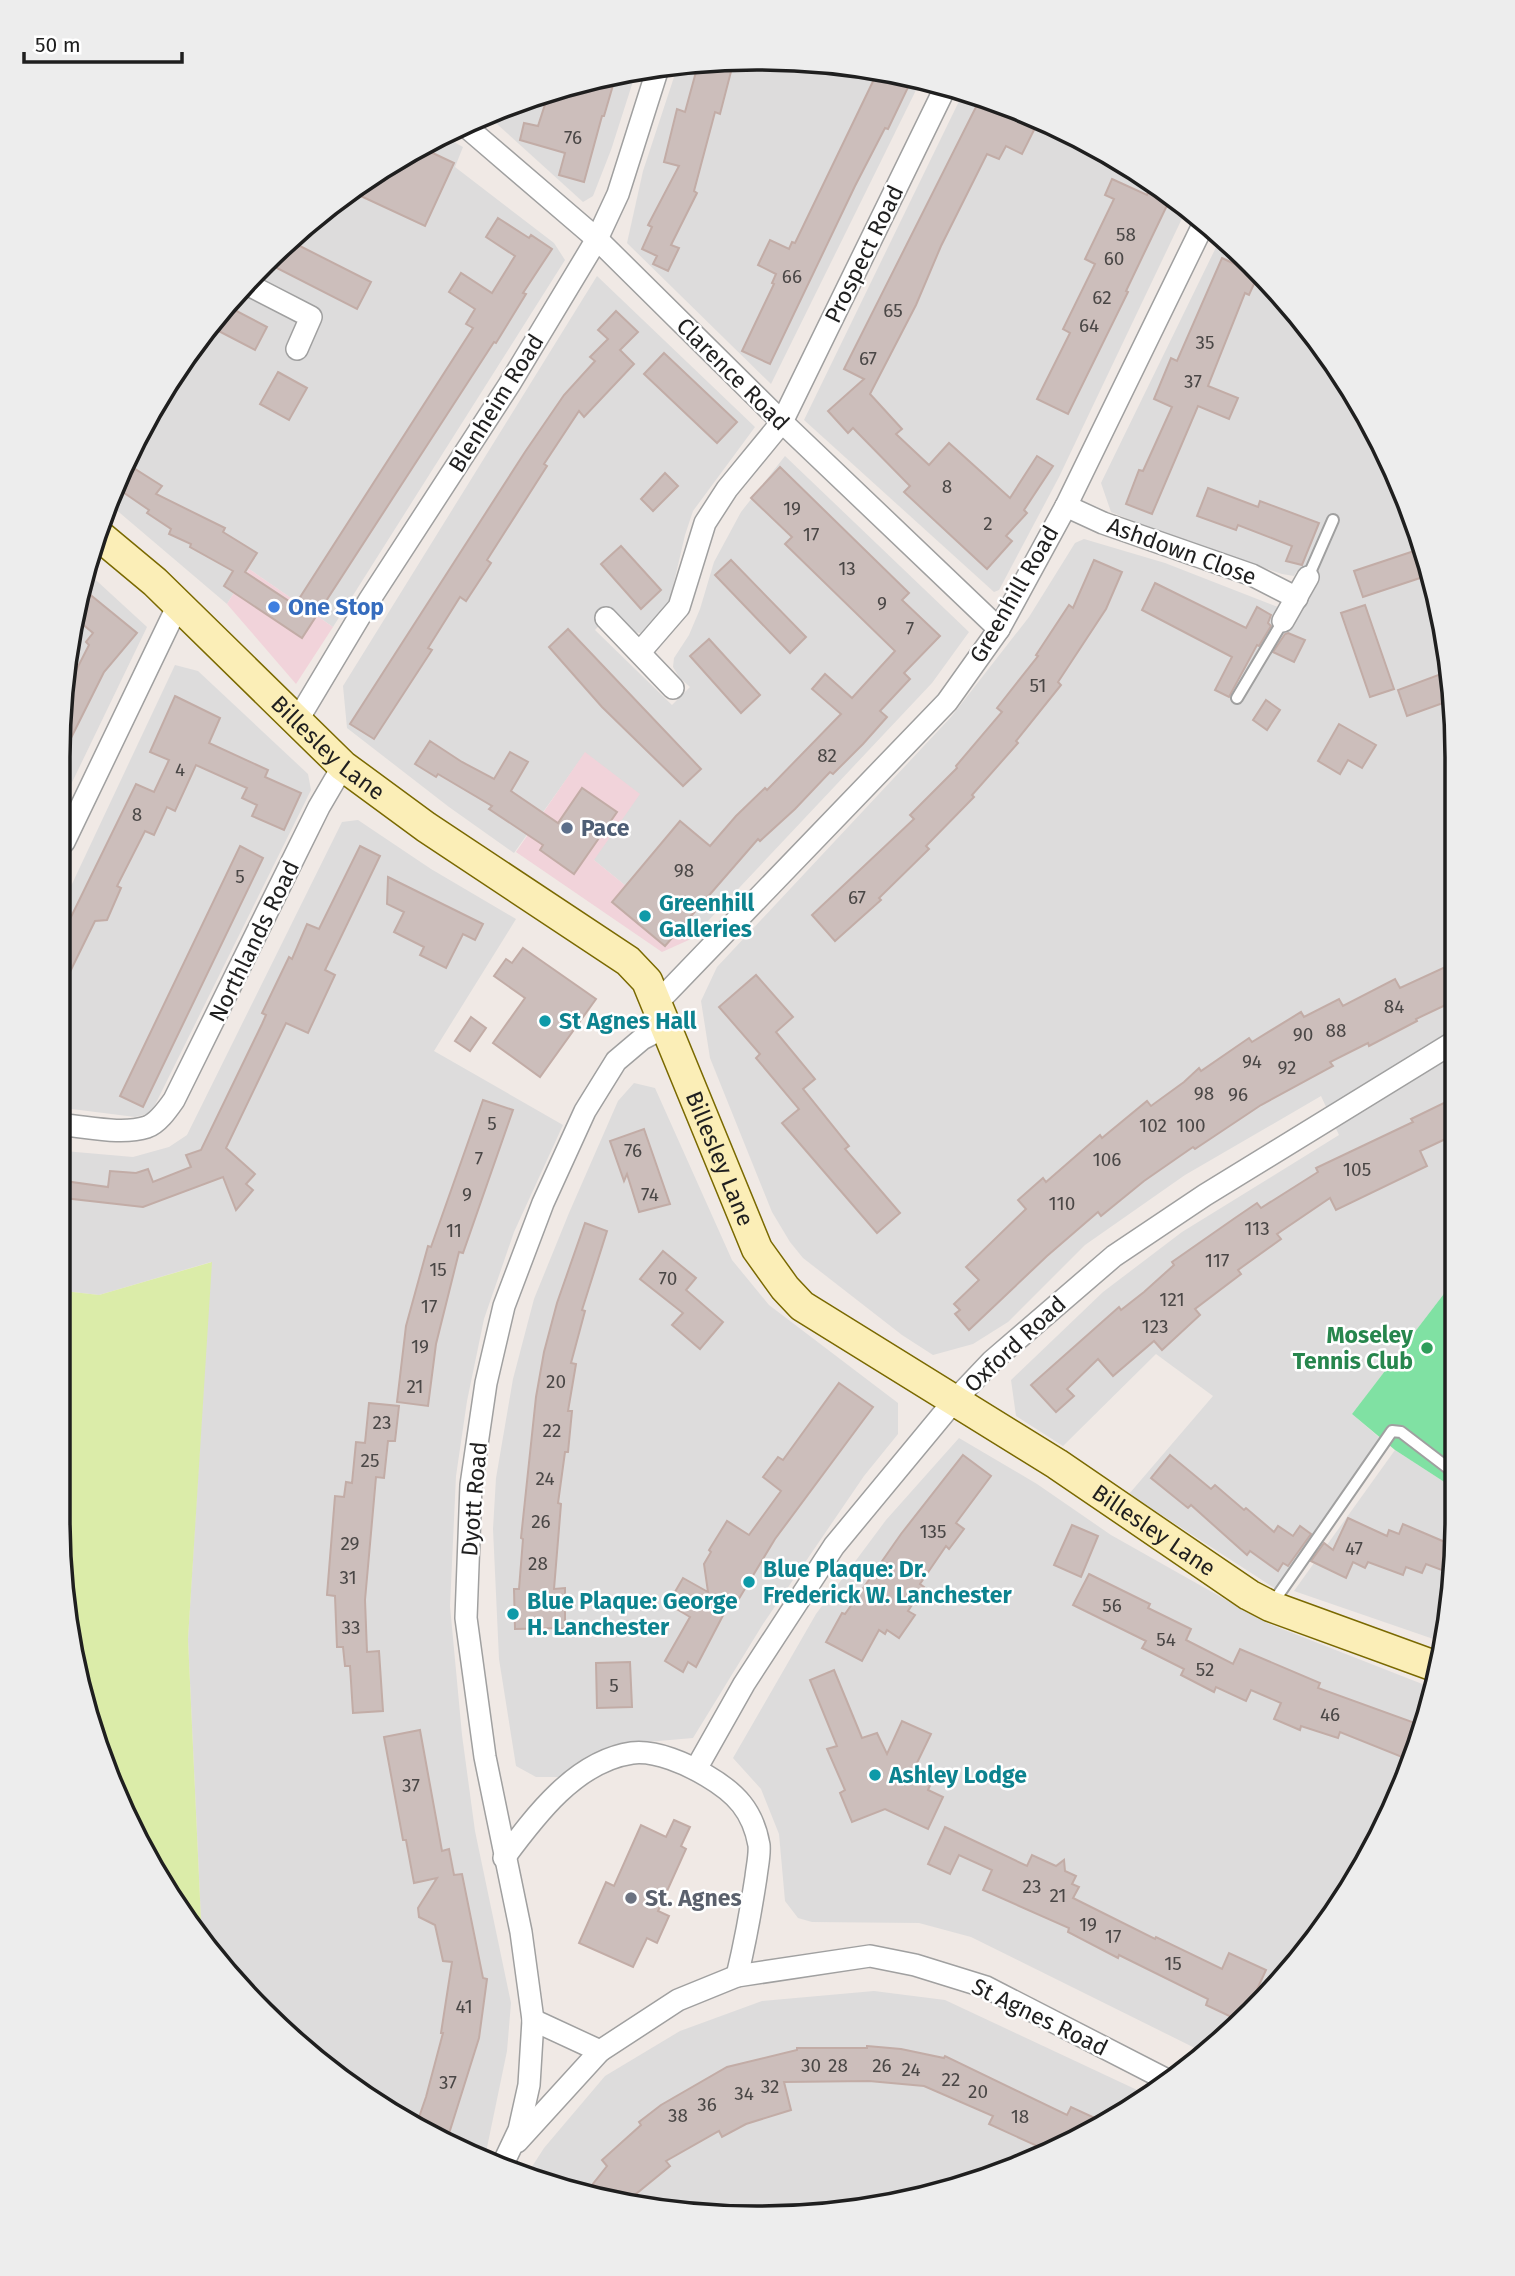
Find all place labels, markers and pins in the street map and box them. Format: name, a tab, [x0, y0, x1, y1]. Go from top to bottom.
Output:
place label: One Stop	[288, 593, 384, 621]
marker: One Stop	[266, 599, 282, 615]
place label: Pace	[581, 814, 630, 842]
marker: Pace	[559, 820, 575, 836]
place label: Greenhill Galleries	[659, 889, 755, 943]
marker: Greenhill Galleries	[637, 908, 653, 924]
place label: St Agnes Hall	[559, 1007, 697, 1035]
marker: St Agnes Hall	[537, 1013, 553, 1029]
place label: Moseley Tennis Club	[1293, 1321, 1414, 1375]
marker: Moseley Tennis Club	[1419, 1340, 1435, 1356]
place label: Blue Plaque: Dr. Frederick W. Lanchester	[763, 1555, 1012, 1609]
marker: Blue Plaque: Dr. Frederick W. Lanchester	[741, 1574, 757, 1590]
place label: Blue Plaque: George H. Lanchester	[527, 1587, 738, 1641]
marker: Blue Plaque: George H. Lanchester	[505, 1606, 521, 1622]
place label: Ashley Lodge	[888, 1761, 1027, 1789]
marker: Ashley Lodge	[867, 1767, 883, 1783]
place label: St. Agnes	[645, 1884, 742, 1912]
marker: St. Agnes	[623, 1890, 639, 1906]

